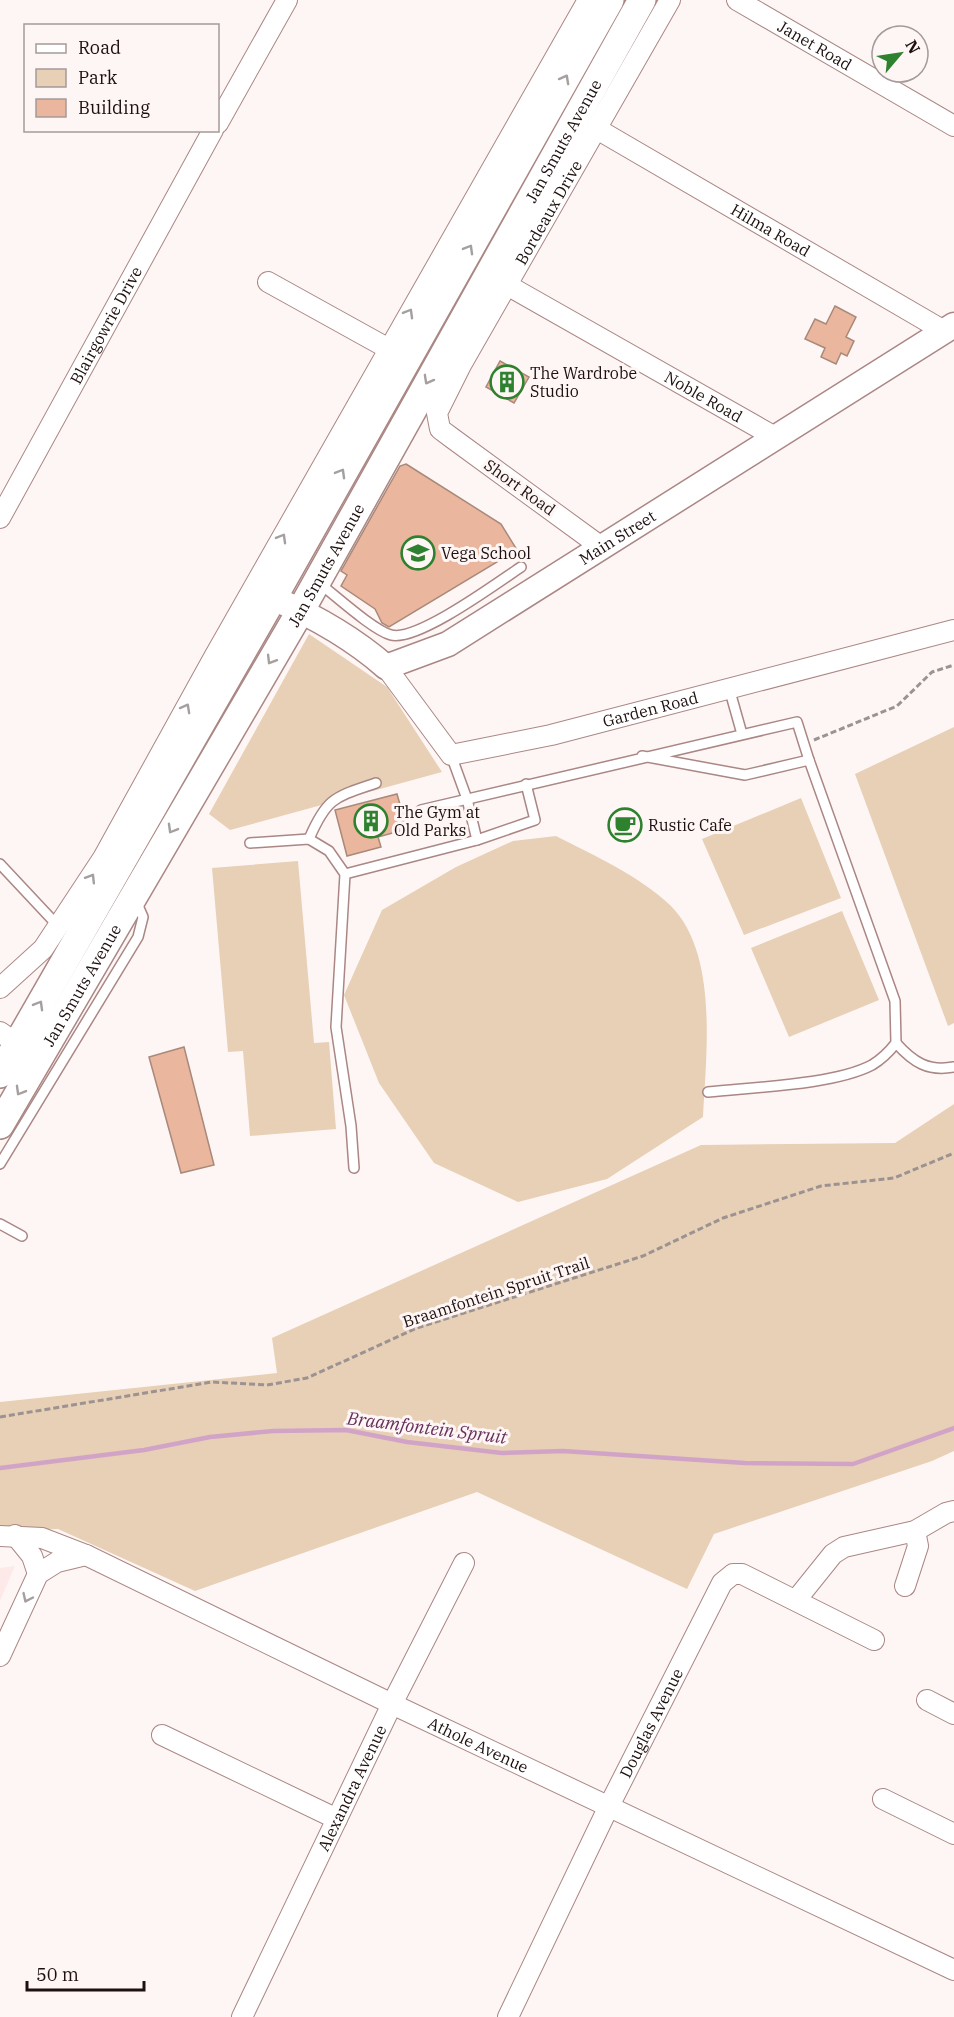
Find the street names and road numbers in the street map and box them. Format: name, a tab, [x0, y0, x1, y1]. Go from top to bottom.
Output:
street label: Janet Road	[774, 16, 856, 75]
street label: Jan Smuts Avenue	[521, 76, 606, 206]
street label: Bordeaux Drive	[511, 157, 586, 268]
street label: Hilma Road	[727, 199, 814, 261]
street label: Blairgowrie Drive	[66, 263, 146, 387]
street label: Noble Road	[661, 367, 746, 427]
street label: Short Road	[480, 454, 560, 520]
street label: Jan Smuts Avenue	[284, 500, 369, 630]
street label: Main Street	[575, 506, 659, 569]
street label: Garden Road	[600, 687, 700, 731]
street label: Jan Smuts Avenue	[38, 921, 125, 1050]
street label: Braamfontein Spruit Trail	[400, 1252, 592, 1332]
street label: Douglas Avenue	[615, 1665, 687, 1781]
street label: Athole Avenue	[425, 1713, 532, 1777]
street label: Alexandra Avenue	[313, 1722, 391, 1854]

